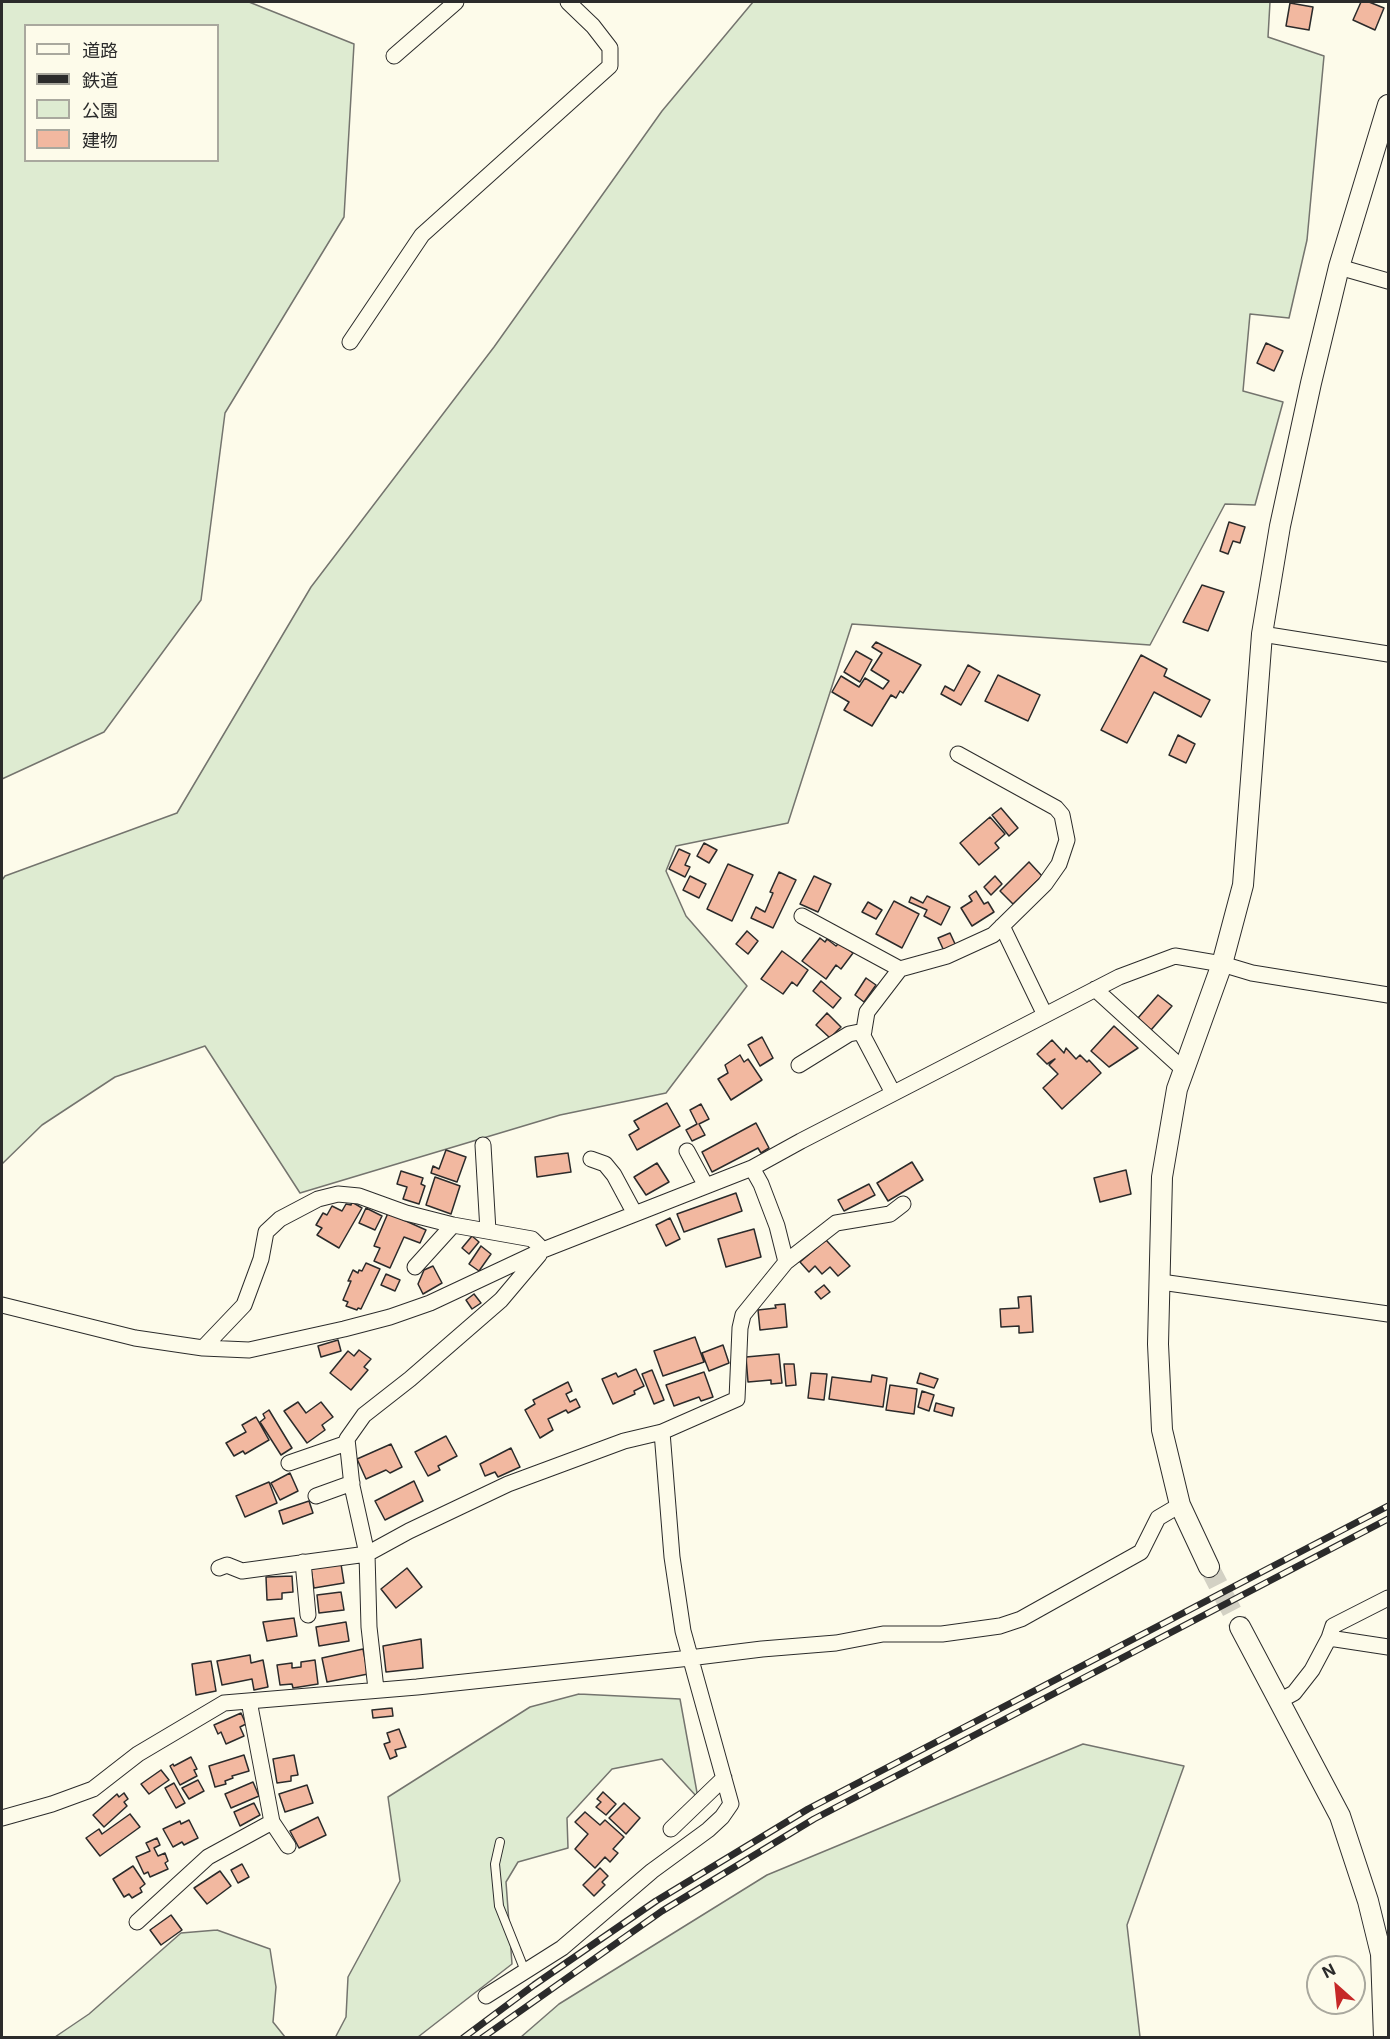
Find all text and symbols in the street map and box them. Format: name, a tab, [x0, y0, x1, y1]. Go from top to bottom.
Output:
legend	[24, 24, 219, 162]
text: 道路	[82, 40, 118, 61]
text: 鉄道	[82, 70, 118, 91]
text: 公園	[82, 100, 118, 121]
text: 建物	[82, 130, 118, 151]
north arrow	[1306, 1955, 1366, 2015]
text: N	[1319, 1959, 1339, 1982]

